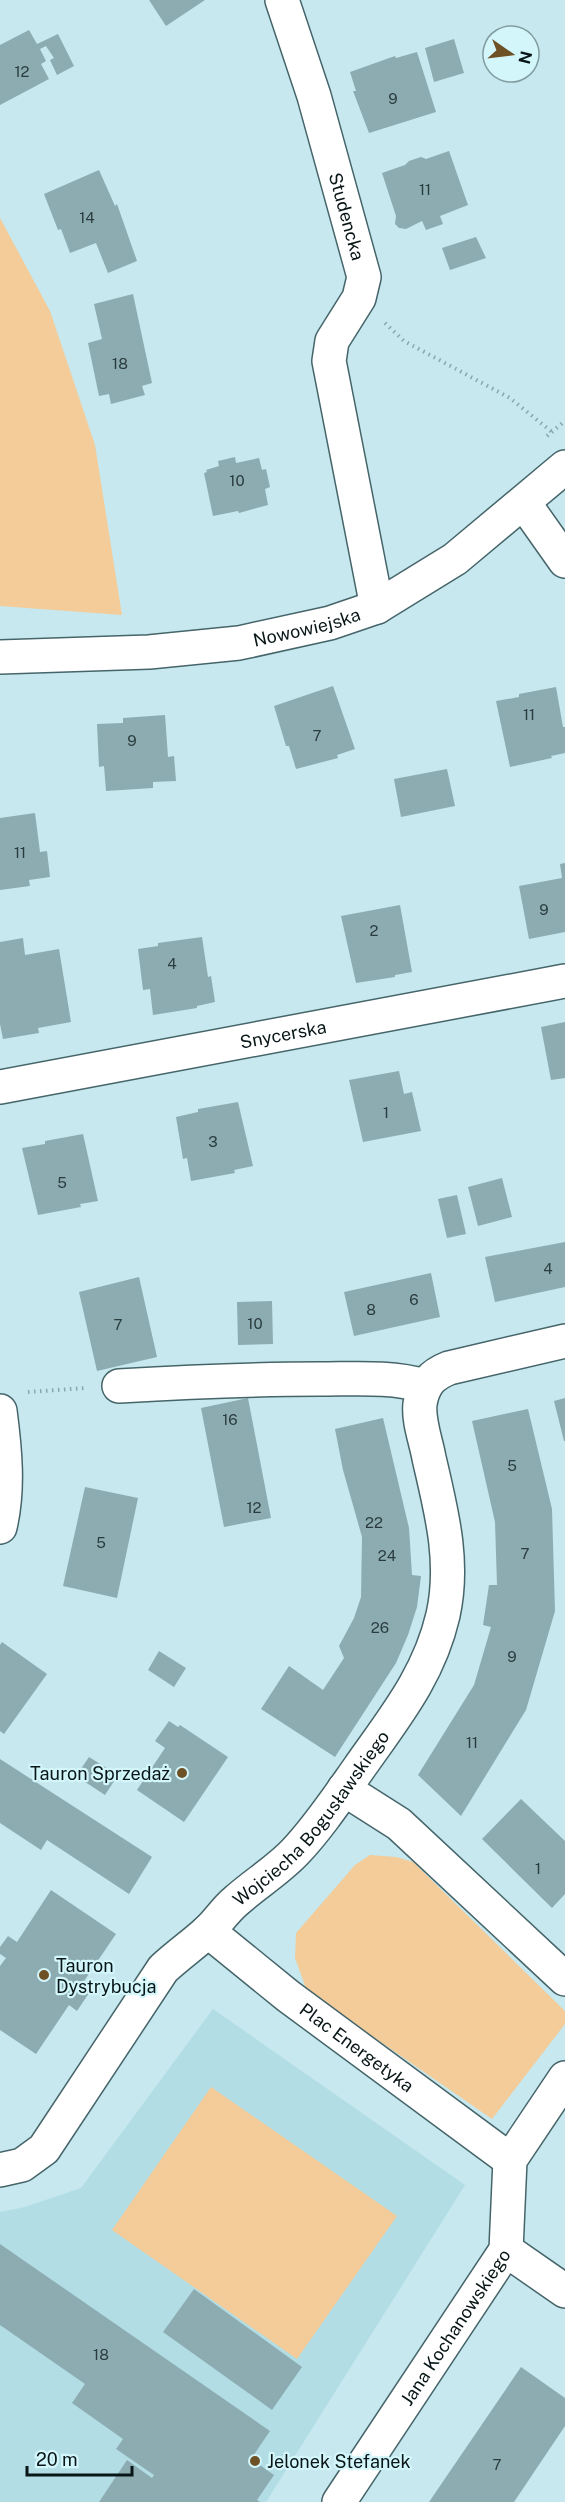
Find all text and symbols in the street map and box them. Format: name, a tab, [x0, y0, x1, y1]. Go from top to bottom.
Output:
north arrow	[481, 24, 541, 84]
text: N	[514, 49, 536, 66]
house number: 12	[14, 63, 30, 80]
house number: 9	[388, 90, 398, 107]
street label: Studencka	[325, 170, 369, 262]
house number: 11	[419, 181, 431, 198]
house number: 14	[79, 209, 95, 226]
house number: 18	[112, 355, 128, 372]
house number: 10	[229, 472, 245, 489]
street label: Nowowiejska	[251, 603, 363, 650]
house number: 11	[523, 706, 535, 723]
house number: 7	[312, 727, 322, 744]
house number: 9	[127, 732, 137, 749]
house number: 11	[14, 844, 26, 861]
house number: 9	[539, 901, 549, 918]
house number: 2	[370, 922, 379, 939]
house number: 4	[167, 955, 177, 972]
street label: Snycerska	[238, 1016, 328, 1052]
house number: 1	[383, 1104, 389, 1121]
house number: 3	[208, 1133, 218, 1150]
house number: 5	[57, 1174, 67, 1191]
house number: 4	[543, 1260, 553, 1277]
house number: 6	[409, 1291, 419, 1308]
house number: 8	[366, 1301, 376, 1318]
house number: 10	[247, 1315, 263, 1332]
house number: 7	[113, 1316, 123, 1333]
house number: 16	[222, 1411, 238, 1428]
house number: 5	[507, 1457, 517, 1474]
house number: 12	[246, 1499, 262, 1516]
house number: 22	[365, 1514, 383, 1531]
house number: 5	[96, 1534, 106, 1551]
house number: 7	[520, 1545, 530, 1562]
house number: 24	[378, 1547, 396, 1564]
house number: 26	[371, 1619, 389, 1636]
house number: 9	[507, 1648, 517, 1665]
street label: Wojciecha Bogusławskiego	[228, 1726, 393, 1910]
house number: 11	[466, 1734, 478, 1751]
place label: Tauron Sprzedaż	[30, 1763, 170, 1784]
marker: Tauron Sprzedaż	[175, 1766, 189, 1780]
house number: 1	[535, 1860, 541, 1877]
place label: Tauron Dystrybucja	[56, 1955, 156, 1997]
marker: Tauron Dystrybucja	[37, 1968, 51, 1982]
street label: Plac Energetyka	[296, 1998, 418, 2096]
street label: Jana Kochanowskiego	[396, 2245, 514, 2409]
house number: 18	[93, 2346, 109, 2363]
scale bar	[27, 2439, 132, 2477]
text: 20 m	[36, 2449, 78, 2470]
place label: Jelonek Stefanek	[267, 2451, 411, 2472]
marker: Jelonek Stefanek	[248, 2454, 262, 2468]
house number: 7	[492, 2456, 502, 2473]

